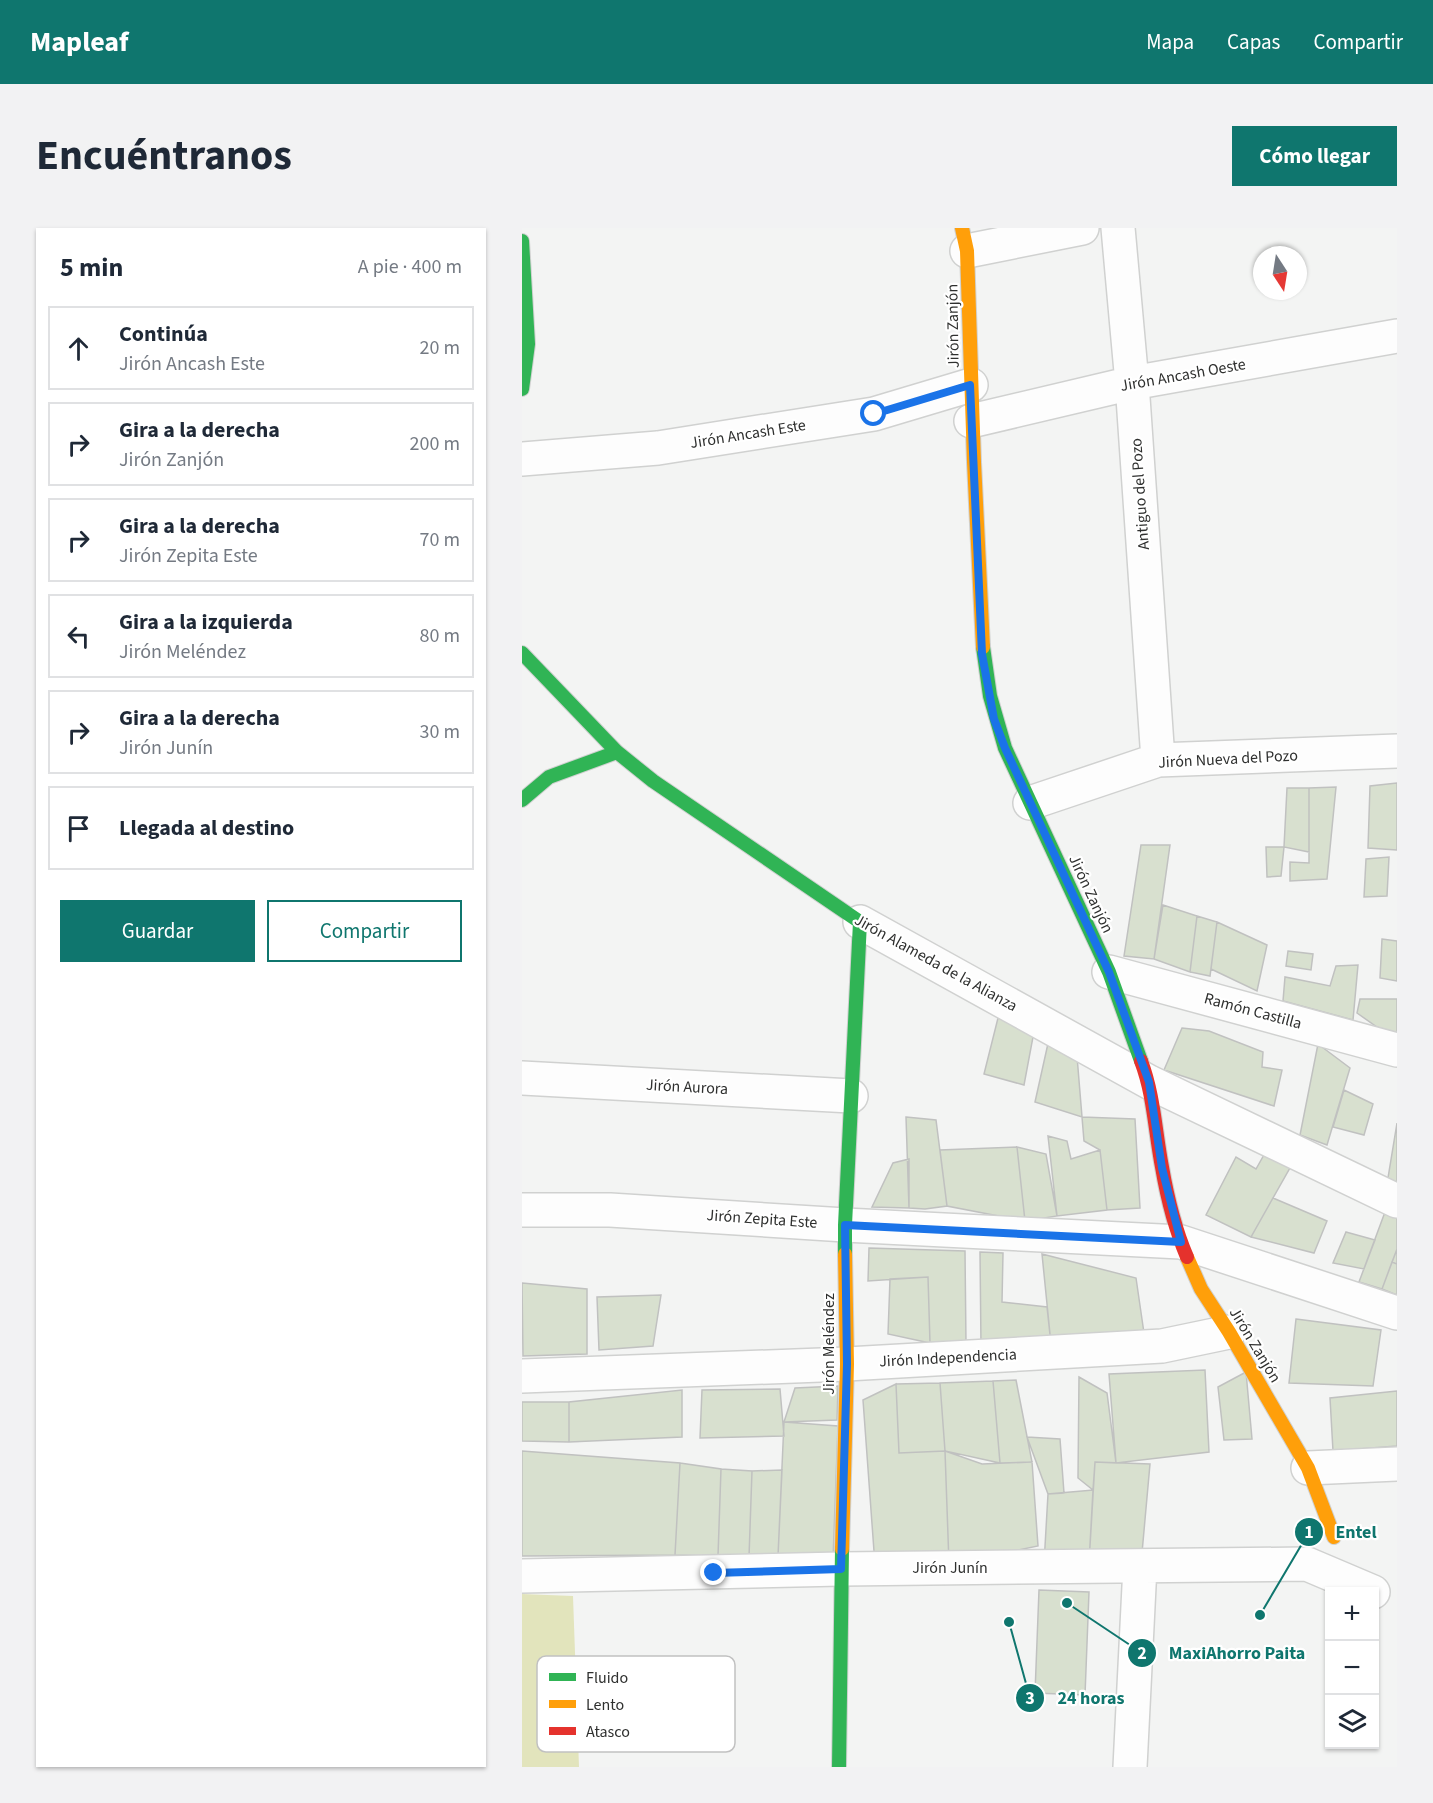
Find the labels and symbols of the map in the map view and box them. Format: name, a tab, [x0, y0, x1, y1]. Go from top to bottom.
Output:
north arrow	[1253, 246, 1307, 300]
street label: Jirón Zanjón	[941, 284, 965, 368]
street label: Jirón Ancash Oeste	[1119, 353, 1247, 397]
route start	[860, 400, 886, 426]
street label: Jirón Ancash Este	[689, 414, 807, 454]
street label: Antiguo del Pozo	[1125, 437, 1155, 551]
street label: Jirón Nueva del Pozo	[1158, 744, 1298, 774]
street label: Jirón Zanjón	[1063, 851, 1119, 937]
street label: Jirón Alameda de la Alianza	[851, 909, 1021, 1017]
street label: Ramón Castilla	[1202, 987, 1304, 1035]
street label: Jirón Aurora	[645, 1074, 729, 1100]
street label: Jirón Zepita Este	[706, 1204, 818, 1234]
street label: Jirón Meléndez	[818, 1293, 840, 1395]
street label: Jirón Zanjón	[1224, 1303, 1286, 1387]
street label: Jirón Independencia	[879, 1343, 1017, 1373]
callout: Entel	[1294, 1514, 1389, 1550]
text: 1	[1304, 1520, 1314, 1545]
text: Entel	[1335, 1520, 1377, 1545]
street label: Jirón Junín	[912, 1557, 988, 1579]
route end	[700, 1559, 726, 1585]
callout: MaxiAhorro Paita	[1127, 1635, 1317, 1671]
text: 2	[1137, 1641, 1147, 1666]
text: MaxiAhorro Paita	[1169, 1641, 1305, 1666]
legend	[537, 1656, 735, 1752]
text: Fluido	[586, 1667, 628, 1689]
callout: 24 horas	[1015, 1680, 1136, 1716]
text: 3	[1025, 1686, 1035, 1711]
text: 24 horas	[1058, 1686, 1125, 1711]
text: Lento	[586, 1694, 624, 1716]
text: Atasco	[586, 1721, 630, 1743]

